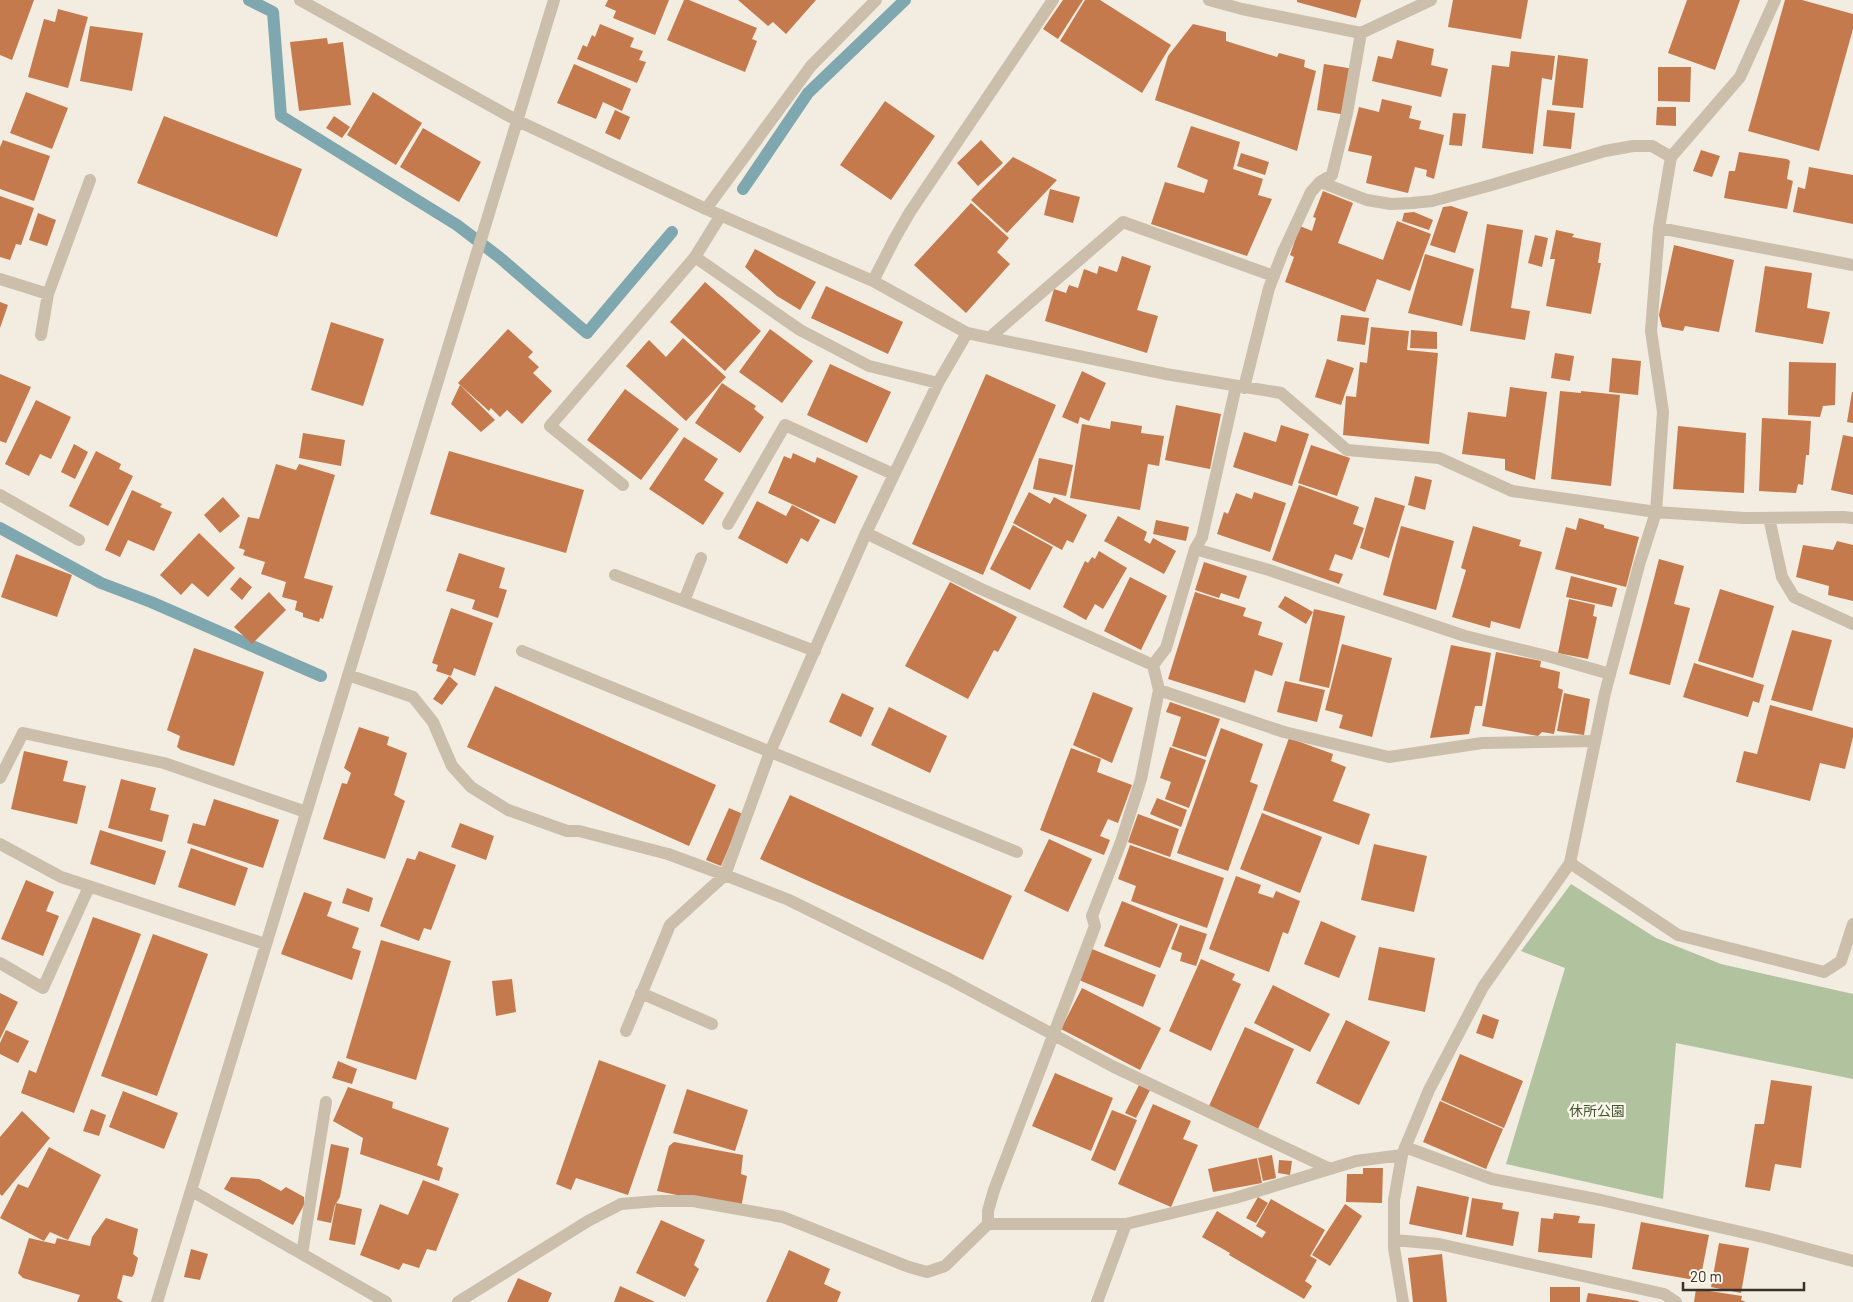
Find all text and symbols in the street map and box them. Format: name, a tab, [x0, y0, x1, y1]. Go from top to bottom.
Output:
park label: 休所公園	[1569, 1102, 1625, 1119]
scale bar	[1683, 1260, 1804, 1292]
text: 20 m	[1690, 1267, 1722, 1285]

